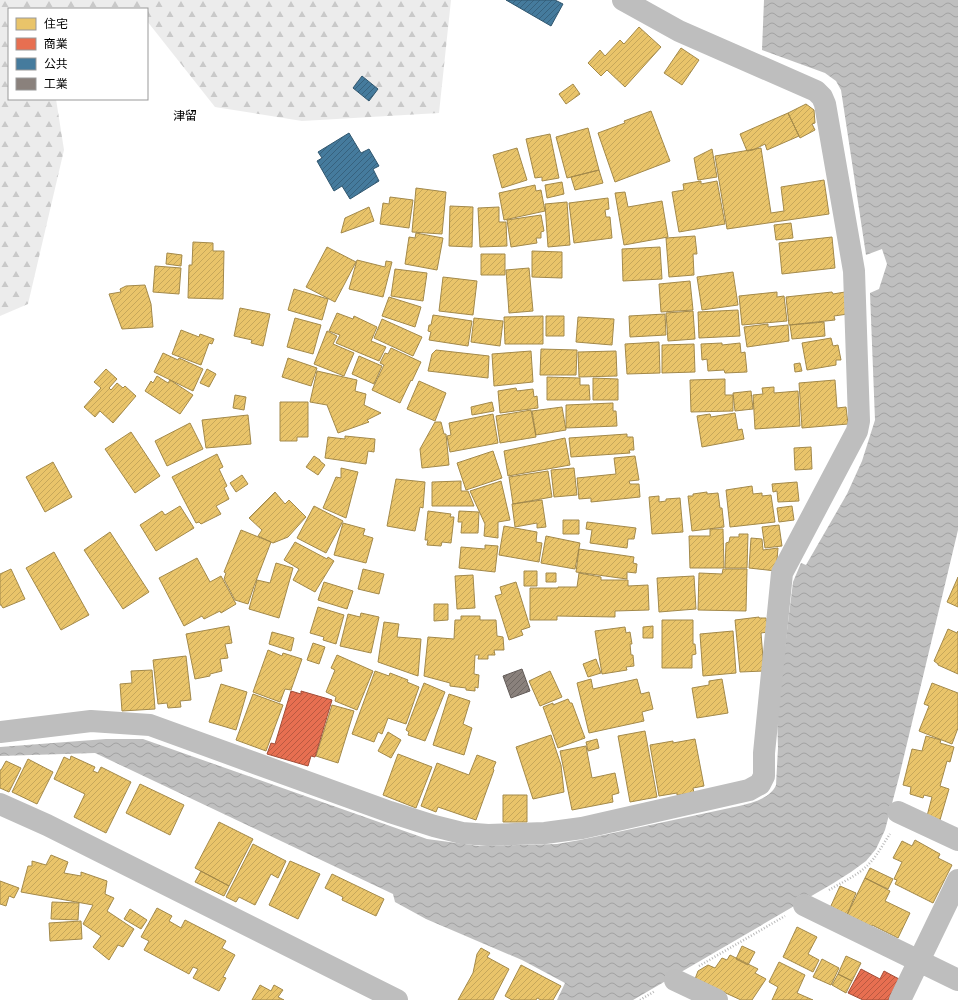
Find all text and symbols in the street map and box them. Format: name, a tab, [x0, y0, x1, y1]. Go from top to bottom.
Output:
legend	[8, 8, 148, 100]
text: 住宅	[44, 17, 68, 31]
text: 商業	[44, 37, 68, 51]
text: 公共	[44, 57, 68, 71]
text: 工業	[44, 77, 68, 91]
district label: 津留	[173, 109, 197, 123]

